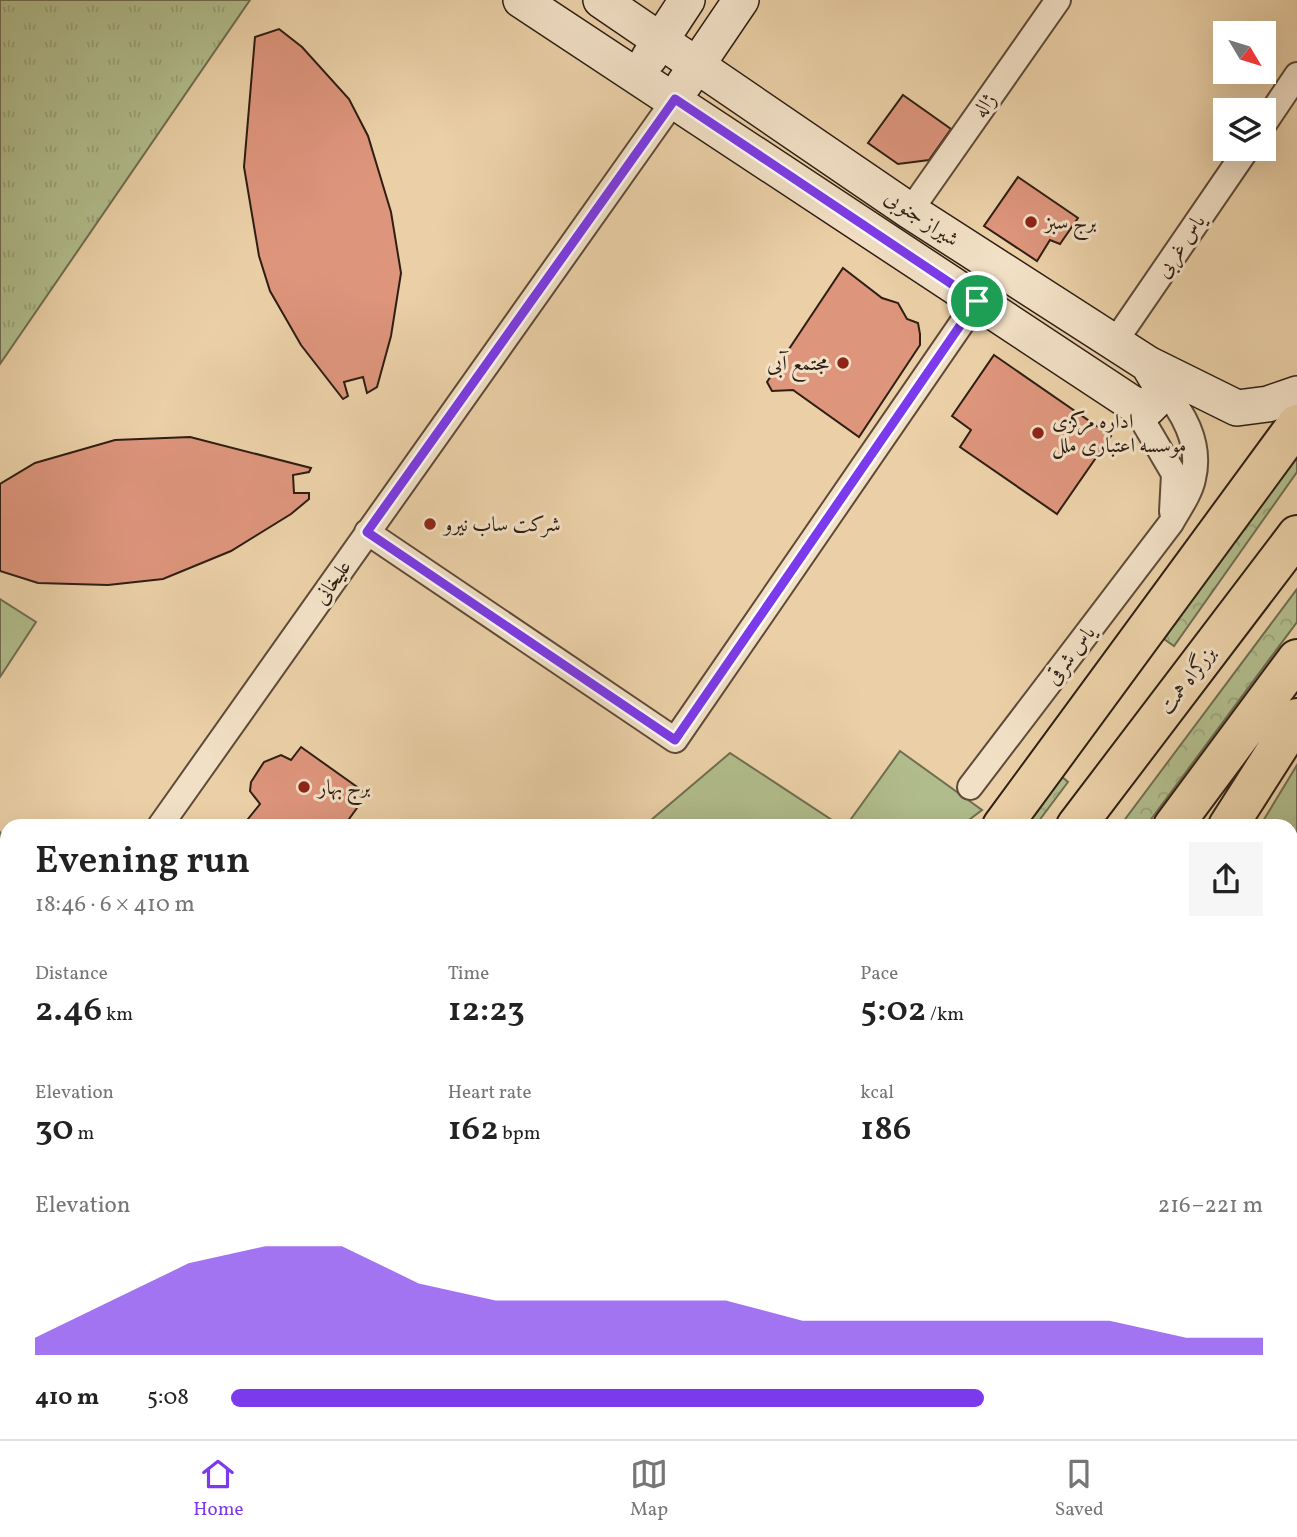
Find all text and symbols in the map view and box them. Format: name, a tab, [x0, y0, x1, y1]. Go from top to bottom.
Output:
north arrow	[1213, 21, 1276, 84]
map controls	[1213, 21, 1276, 161]
street label: ژاله	[966, 88, 1004, 124]
button: layers	[1213, 98, 1276, 161]
street label: شیراز جنوبی	[878, 184, 964, 255]
street label: یاس غربی	[1149, 208, 1214, 284]
place label: برج سبز	[1043, 209, 1097, 241]
marker: برج سبز	[1023, 214, 1039, 230]
pin	[947, 271, 1007, 331]
icon: arrive	[958, 282, 996, 320]
place label: مجتمع آبی	[767, 350, 829, 382]
marker: مجتمع آبی	[835, 355, 851, 371]
place label: اداره مرکزی موسسه اعتباری ملل	[1052, 408, 1186, 461]
marker: اداره مرکزی موسسه اعتباری ملل	[1030, 425, 1046, 441]
place label: شرکت ساب نیرو	[442, 511, 561, 540]
marker: شرکت ساب نیرو	[422, 516, 438, 532]
street label: علیخانی	[307, 555, 359, 611]
street label: یاس شرقی	[1039, 619, 1104, 692]
street label: بزرگراه همت	[1152, 640, 1224, 721]
place label: برج بهار	[316, 774, 371, 806]
marker: برج بهار	[296, 779, 312, 795]
text: Evening run	[35, 836, 250, 889]
button: share	[1189, 842, 1263, 916]
text: 18:46 · 6 × 410 m	[35, 889, 195, 921]
text: Distance	[35, 961, 108, 987]
text: Time	[448, 961, 489, 987]
text: Pace	[860, 961, 898, 987]
text: 2.46	[35, 987, 102, 1035]
text: 12:23	[448, 987, 525, 1035]
text: 5:02	[860, 987, 926, 1035]
text: km	[102, 1002, 133, 1028]
text: /km	[926, 1002, 964, 1028]
text: Elevation	[35, 1080, 114, 1106]
text: Heart rate	[448, 1080, 532, 1106]
text: kcal	[860, 1080, 894, 1106]
text: 30	[35, 1106, 74, 1154]
text: 162	[448, 1106, 499, 1154]
text: 186	[860, 1106, 911, 1154]
text: m	[74, 1121, 94, 1147]
text: bpm	[499, 1121, 540, 1147]
text: Elevation	[35, 1190, 131, 1222]
text: 216–221 m	[1158, 1190, 1263, 1222]
text: 410 m	[35, 1382, 99, 1414]
text: 5:08	[147, 1382, 189, 1414]
tab: Home	[193, 1455, 244, 1523]
tab: Map	[630, 1455, 668, 1523]
tab: Saved	[1055, 1455, 1104, 1523]

